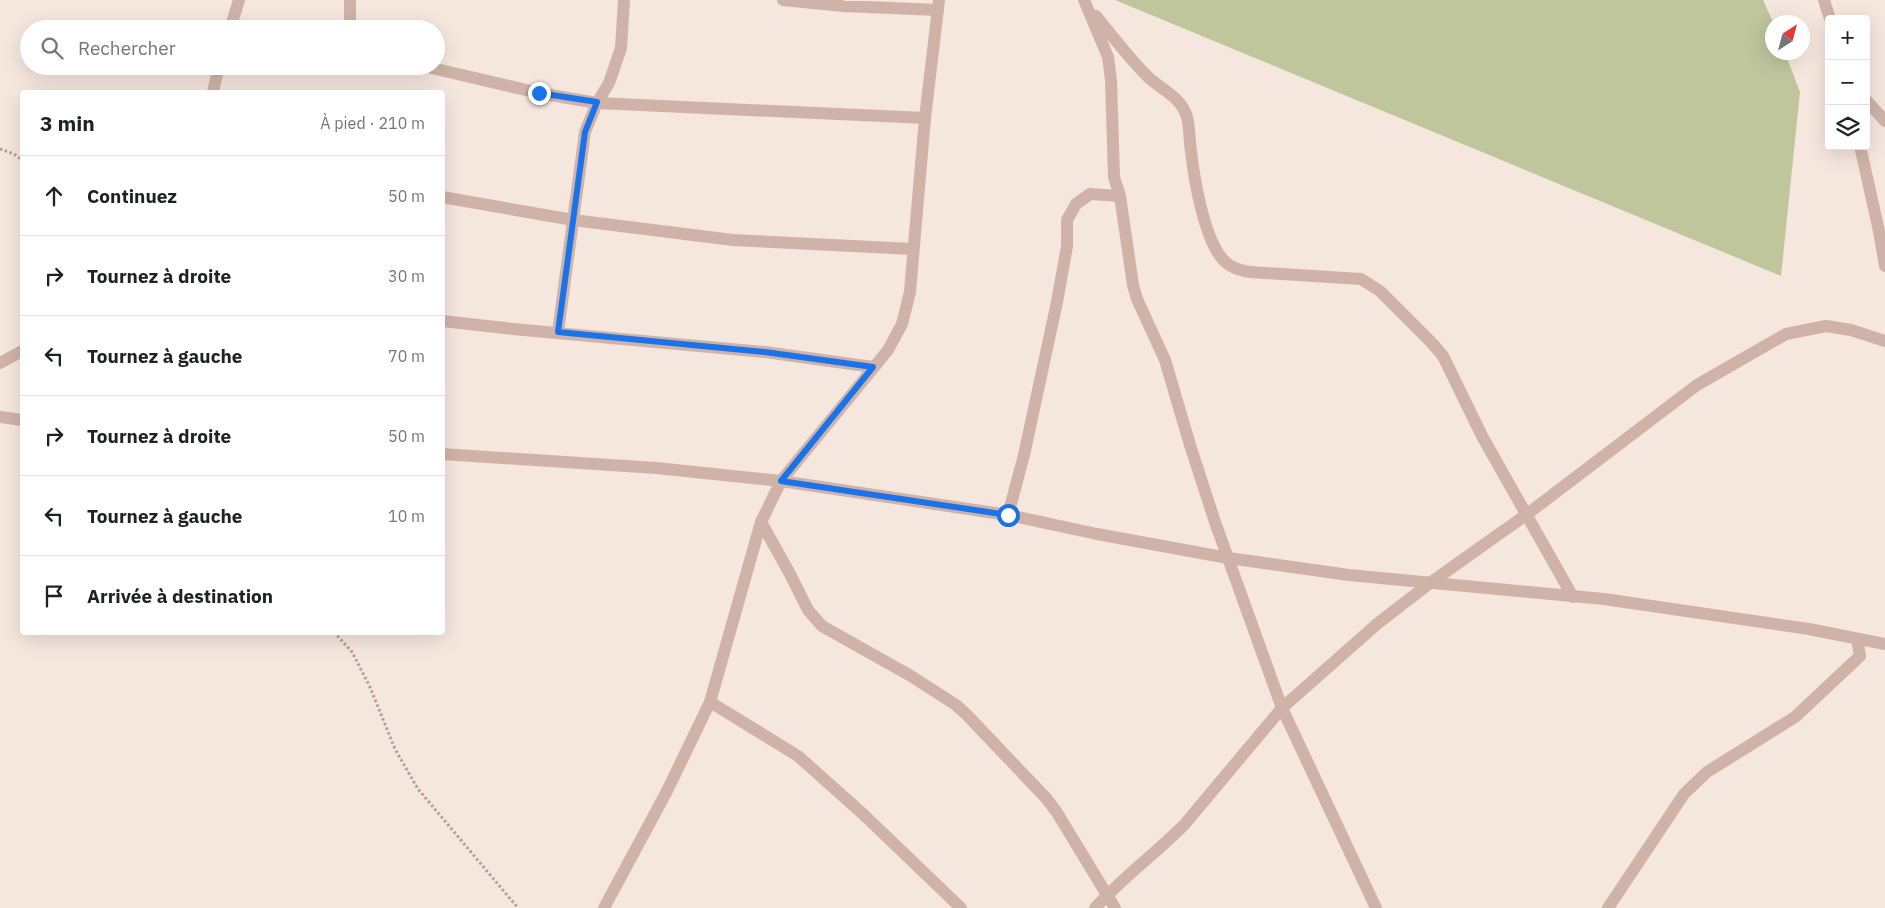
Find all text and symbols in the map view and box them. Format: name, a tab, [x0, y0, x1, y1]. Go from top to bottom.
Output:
north arrow	[1765, 15, 1810, 60]
map controls	[1825, 15, 1870, 150]
button: +	[1825, 15, 1870, 60]
search box	[20, 20, 445, 75]
icon: search	[38, 34, 66, 62]
text: Rechercher	[78, 36, 176, 60]
button: −	[1825, 60, 1870, 105]
route end	[528, 82, 551, 105]
button: layers	[1825, 105, 1870, 150]
text: 3 min	[40, 109, 95, 137]
text: À pied · 210 m	[320, 113, 425, 133]
icon: ahead	[40, 182, 68, 210]
text: Continuez	[87, 184, 177, 208]
text: 50 m	[388, 186, 425, 206]
icon: right	[40, 262, 68, 290]
text: Tournez à droite	[87, 264, 231, 288]
text: 30 m	[388, 266, 425, 286]
icon: left	[40, 342, 68, 370]
text: Tournez à gauche	[87, 344, 243, 368]
text: 70 m	[388, 346, 425, 366]
icon: right	[40, 422, 68, 450]
text: Tournez à droite	[87, 424, 231, 448]
text: 50 m	[388, 426, 425, 446]
icon: left	[40, 502, 68, 530]
text: Tournez à gauche	[87, 504, 243, 528]
route start	[997, 504, 1020, 527]
text: 10 m	[388, 506, 425, 526]
icon: arrive	[40, 582, 68, 610]
text: Arrivée à destination	[87, 584, 273, 608]

